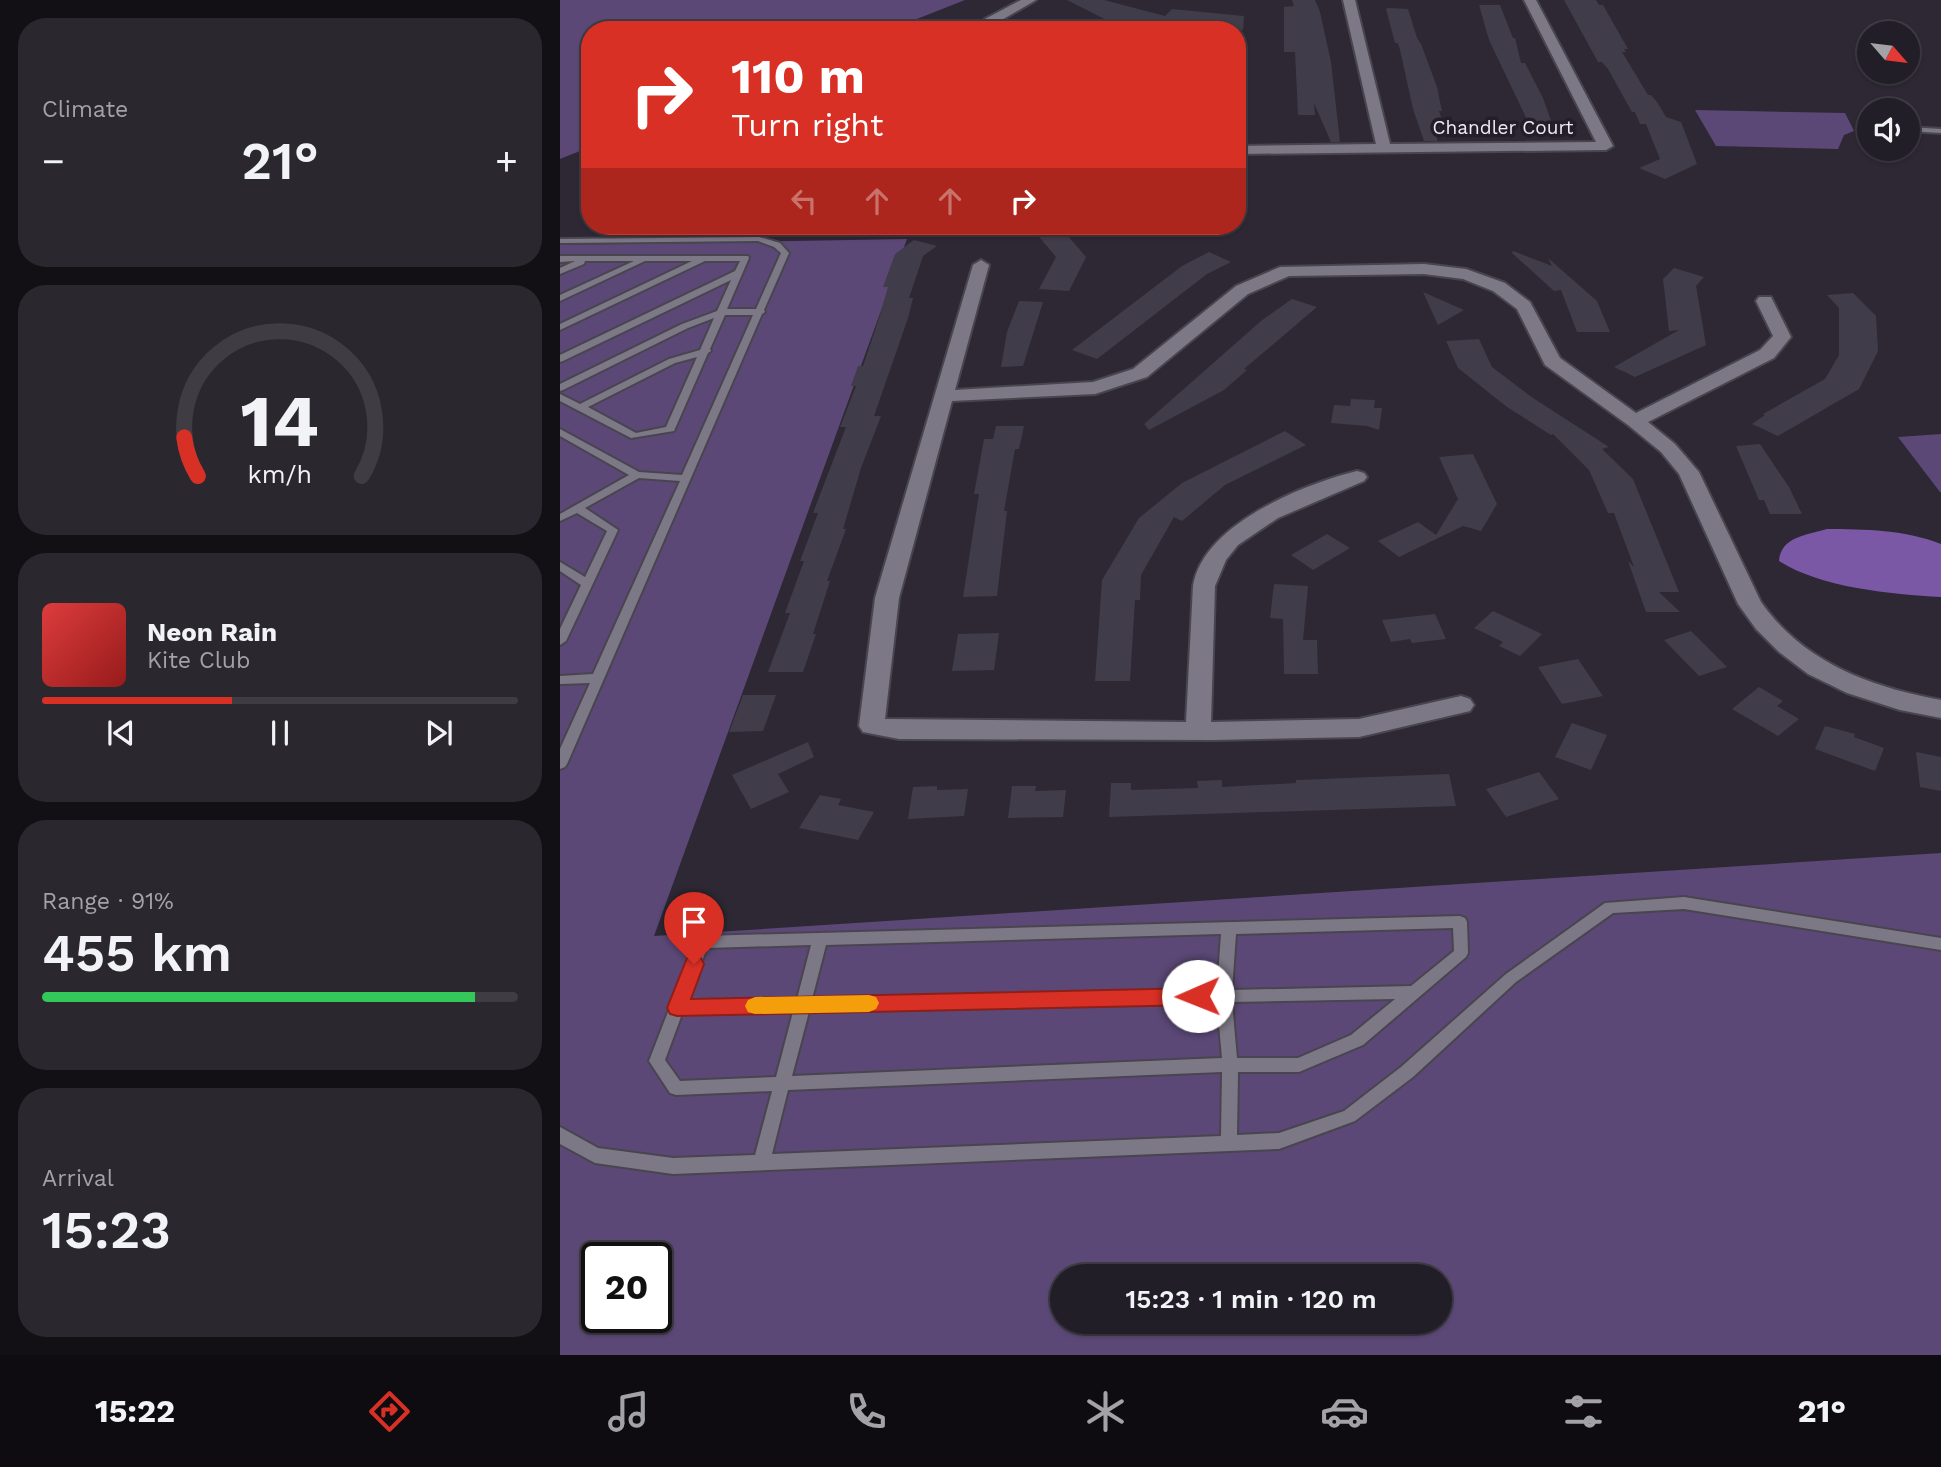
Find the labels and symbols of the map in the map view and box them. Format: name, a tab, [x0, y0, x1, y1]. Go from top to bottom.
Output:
north arrow	[1857, 21, 1920, 84]
street label: Chandler Court	[1432, 116, 1574, 139]
pin	[664, 892, 724, 964]
position arrow	[1161, 959, 1235, 1033]
speed limit sign: 20	[581, 1242, 672, 1333]

